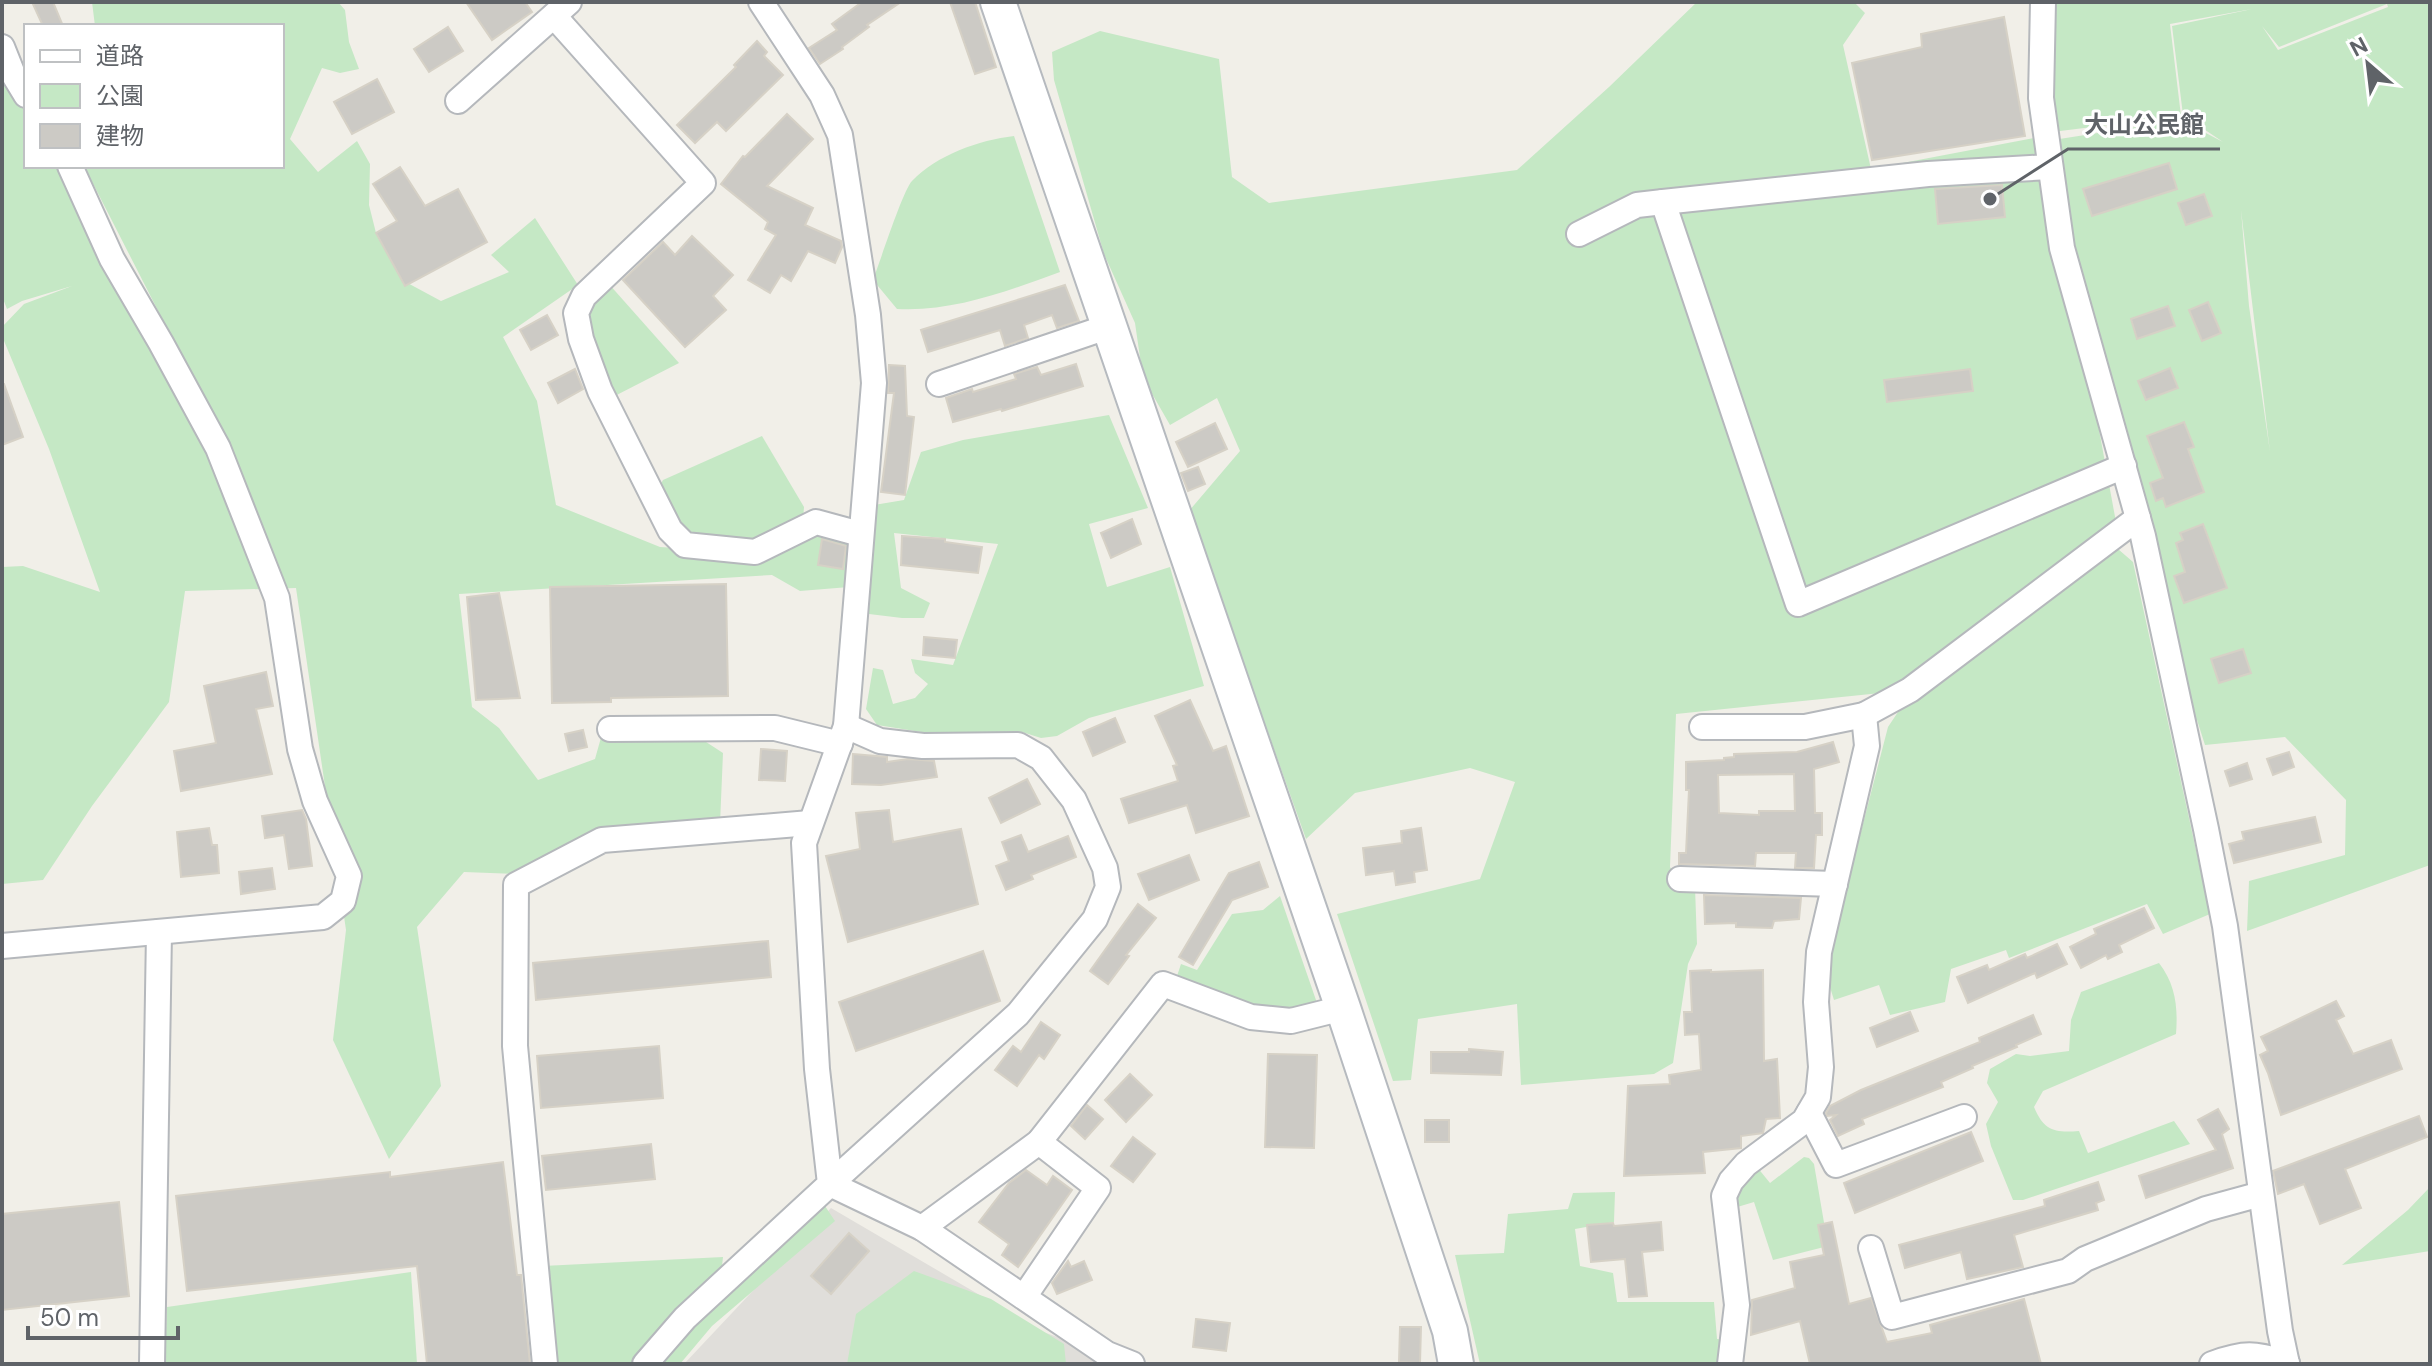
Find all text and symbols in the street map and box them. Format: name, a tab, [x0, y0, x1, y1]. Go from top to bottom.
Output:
legend	[24, 24, 284, 168]
north arrow	[2328, 24, 2408, 104]
text: N	[2345, 30, 2373, 63]
text: 道路	[96, 40, 144, 71]
text: 公園	[96, 80, 144, 111]
callout: 大山公民館	[2068, 101, 2220, 149]
text: 大山公民館	[2084, 109, 2204, 140]
text: 建物	[96, 120, 144, 151]
scale bar	[28, 1290, 178, 1340]
text: 50 m	[40, 1302, 99, 1333]

